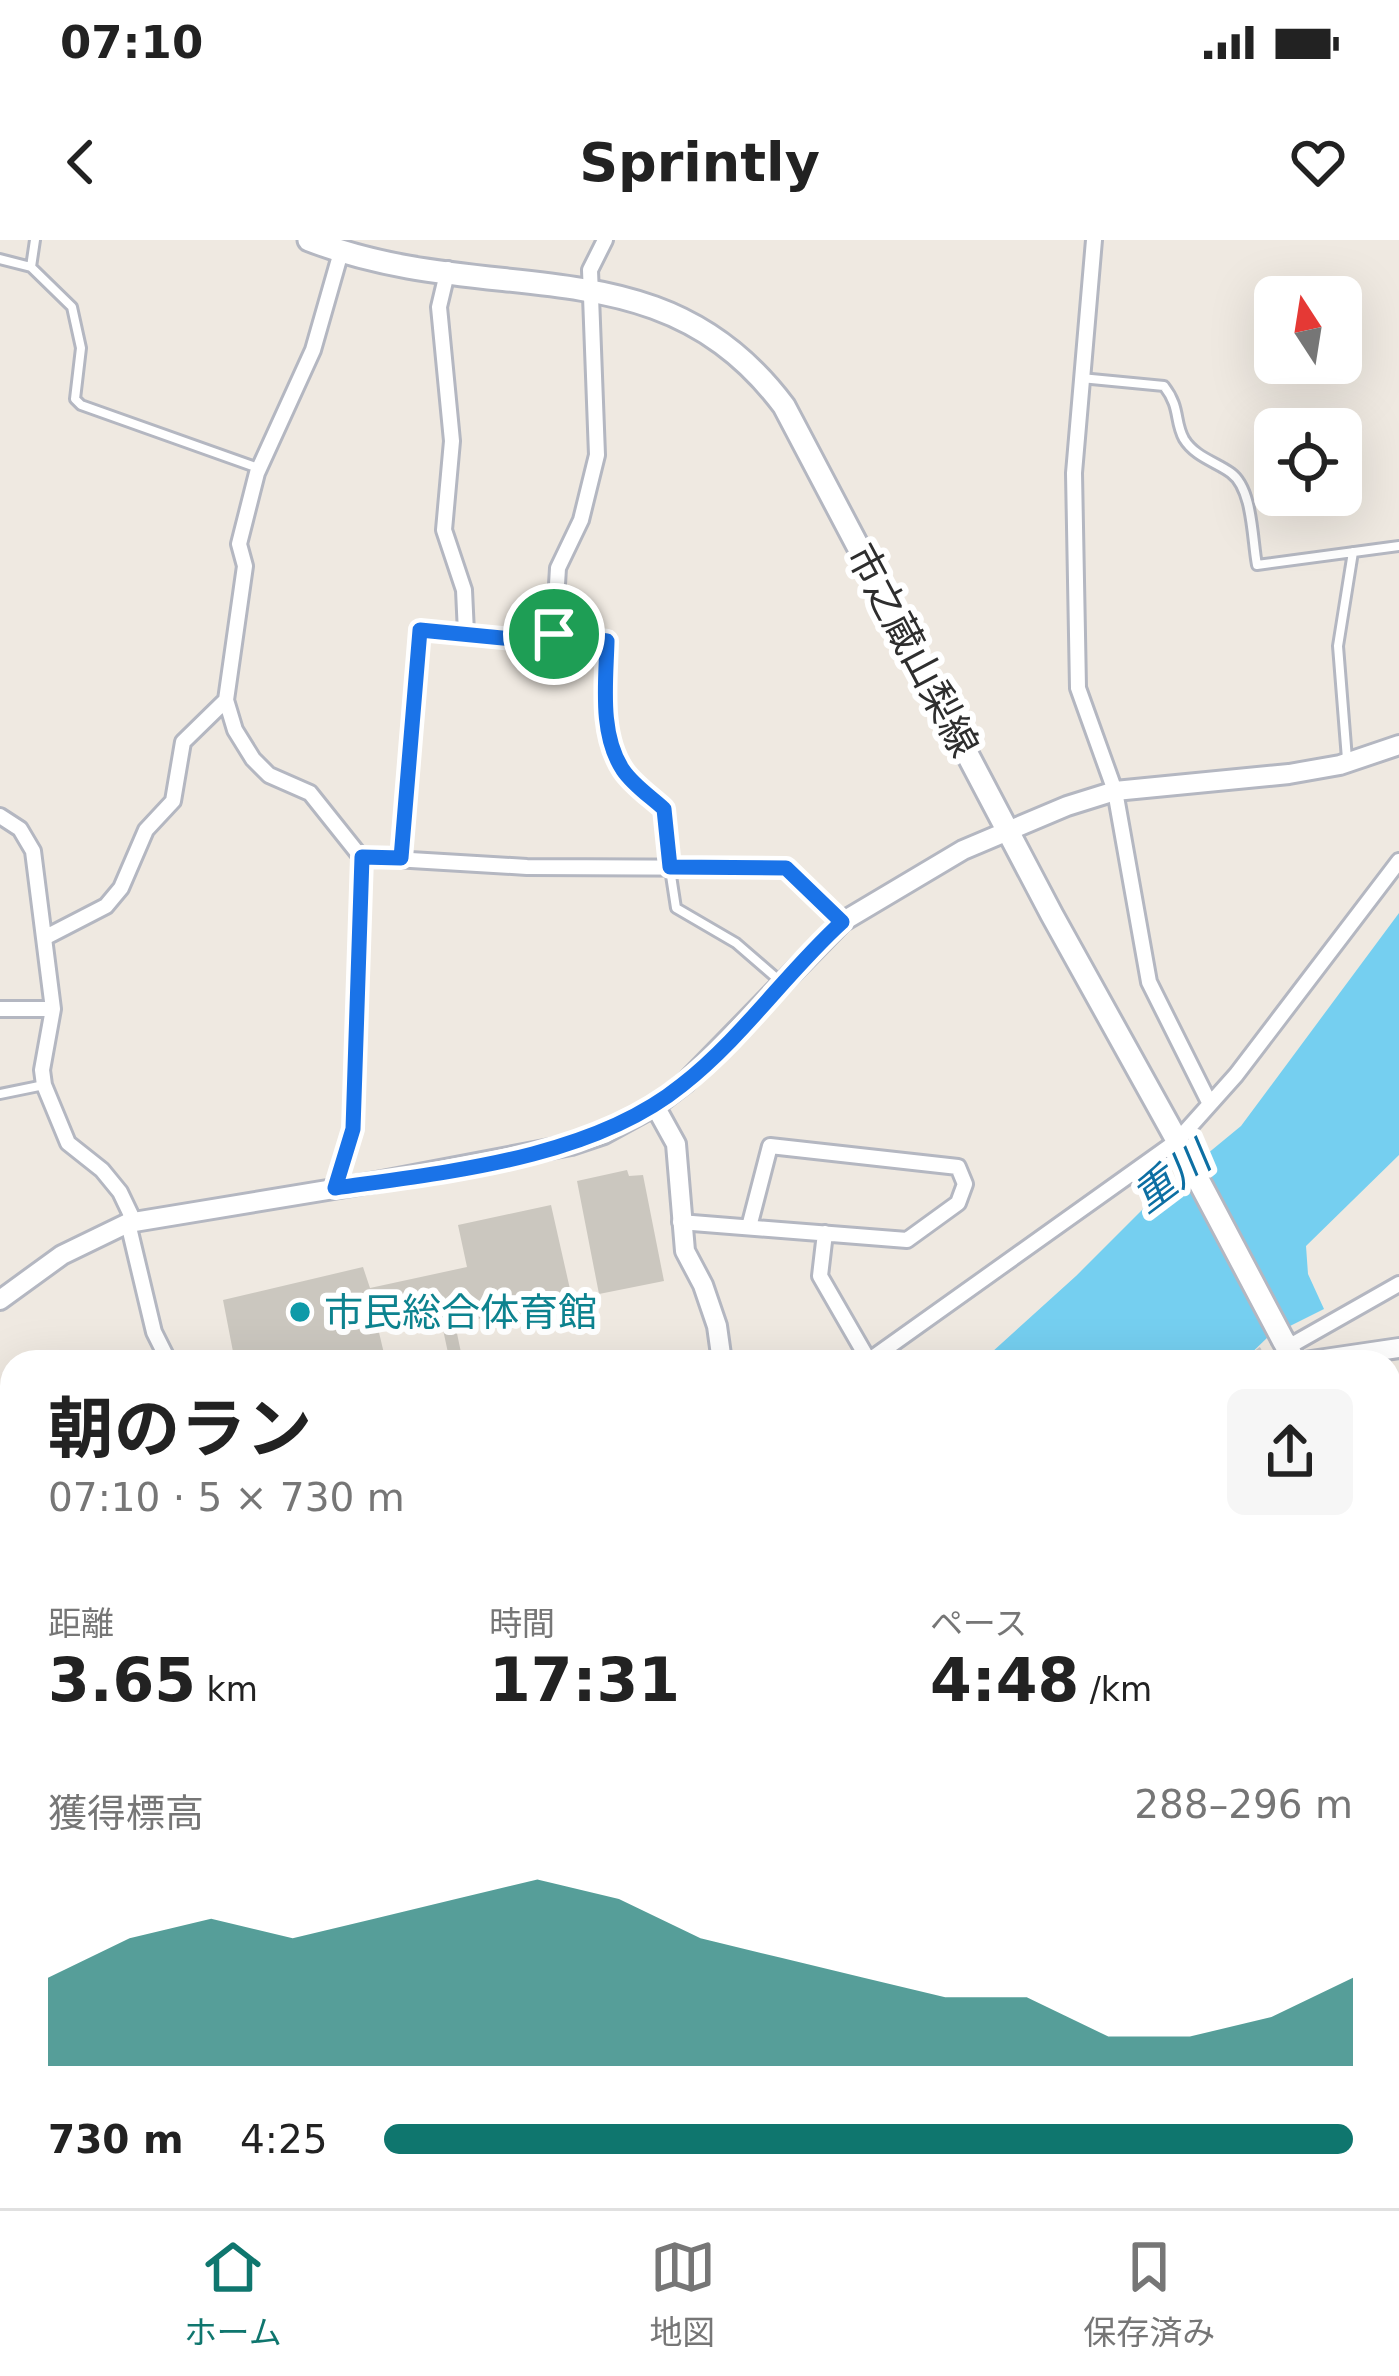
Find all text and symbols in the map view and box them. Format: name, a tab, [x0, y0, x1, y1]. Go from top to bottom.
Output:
text: 07:10	[60, 16, 203, 69]
icon: back	[48, 129, 114, 195]
icon: heart	[1285, 129, 1351, 195]
text: Sprintly	[579, 131, 820, 194]
north arrow	[1254, 276, 1362, 384]
map controls	[1254, 276, 1362, 516]
button: locate	[1254, 408, 1362, 516]
street label: 市之蔵山梨線	[838, 536, 987, 764]
pin	[503, 583, 605, 685]
icon: arrive	[521, 601, 587, 667]
water label: 重川	[1123, 1130, 1223, 1222]
place label: 市民総合体育館	[324, 1290, 597, 1335]
marker: 市民総合体育館	[287, 1299, 313, 1325]
button: share	[1227, 1389, 1353, 1515]
text: 朝のラン	[48, 1391, 312, 1468]
text: 07:10 · 5 × 730 m	[48, 1475, 405, 1520]
text: 距離	[48, 1604, 114, 1643]
text: 時間	[489, 1604, 555, 1643]
text: ペース	[930, 1604, 1027, 1643]
text: 3.65	[48, 1645, 196, 1715]
text: 17:31	[489, 1645, 680, 1715]
text: 4:48	[930, 1645, 1079, 1715]
text: km	[196, 1670, 258, 1709]
text: /km	[1079, 1670, 1152, 1709]
text: 288–296 m	[1134, 1782, 1353, 1827]
text: 獲得標高	[48, 1791, 204, 1836]
text: 730 m	[48, 2117, 184, 2162]
text: 4:25	[240, 2117, 328, 2162]
tab: ホーム	[184, 2234, 282, 2354]
tab: 地図	[650, 2234, 716, 2354]
tab: 保存済み	[1083, 2234, 1215, 2354]

